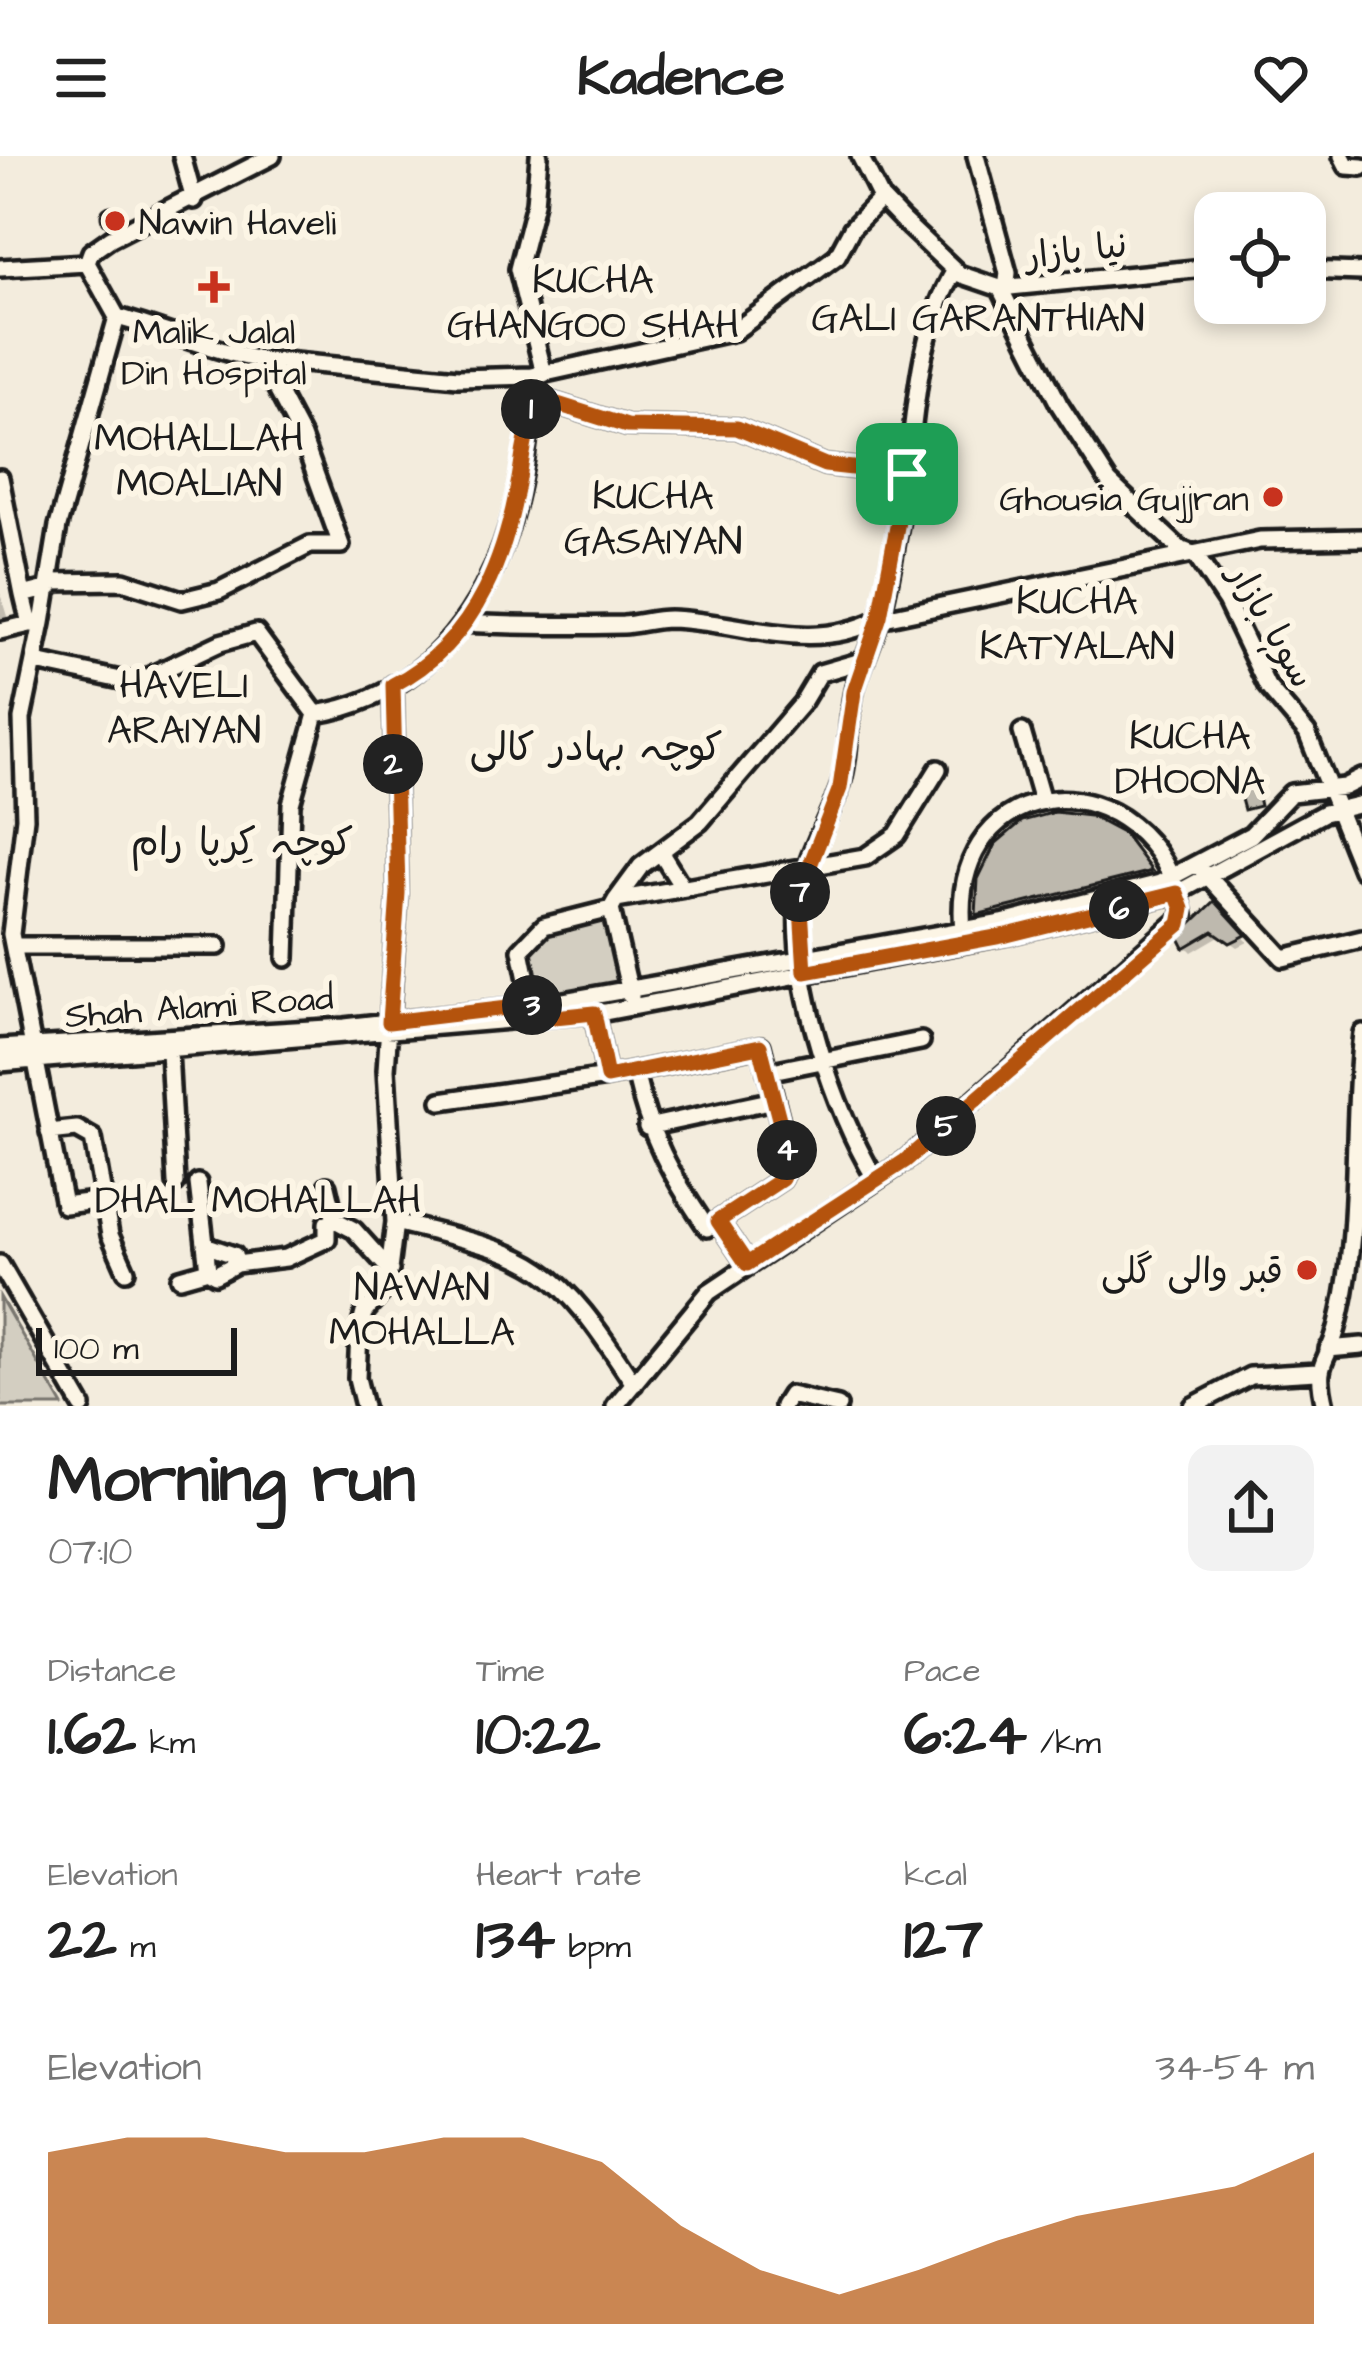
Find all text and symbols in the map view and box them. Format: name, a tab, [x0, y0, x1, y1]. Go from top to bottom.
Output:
text: Kadence	[577, 41, 785, 116]
icon: menu	[48, 45, 114, 111]
icon: heart	[1248, 45, 1314, 111]
map controls	[1194, 192, 1326, 324]
button: locate	[1194, 192, 1326, 324]
place label: Nawin Haveli	[139, 198, 336, 249]
marker: Nawin Haveli	[102, 208, 128, 234]
street label: نیا بازار	[1020, 220, 1130, 283]
district label: KUCHA GHANGOO SHAH	[447, 255, 739, 354]
marker: Malik Jalal Din Hospital	[198, 271, 230, 303]
district label: GALI GARANTHIAN	[812, 293, 1145, 347]
place label: Malik Jalal Din Hospital	[121, 307, 307, 399]
pin: 1	[501, 379, 561, 439]
text: 1	[529, 386, 533, 432]
district label: MOHALLAH MOALIAN	[94, 413, 304, 512]
pin	[856, 423, 958, 525]
icon: arrive	[874, 441, 940, 507]
district label: KUCHA GASAIYAN	[564, 471, 742, 570]
place label: Ghousia Gujjran	[999, 474, 1249, 525]
marker: Ghousia Gujjran	[1260, 484, 1286, 510]
street label: سوہا بازار	[1213, 552, 1327, 698]
district label: KUCHA KATYALAN	[979, 576, 1175, 675]
district label: HAVELI ARAIYAN	[107, 660, 261, 759]
district label: KUCHA DHOONA	[1115, 711, 1265, 810]
district label: کوچہ بہادر کالی	[469, 722, 723, 776]
pin: 2	[363, 734, 423, 794]
text: 2	[384, 741, 402, 787]
district label: کوچہ کِرپا رام	[130, 817, 354, 871]
pin: 7	[770, 862, 830, 922]
text: 7	[790, 869, 810, 915]
pin: 6	[1089, 879, 1149, 939]
text: 6	[1109, 886, 1129, 932]
street label: Shah Alami Road	[63, 973, 335, 1042]
pin: 3	[502, 975, 562, 1035]
text: 3	[524, 982, 540, 1028]
pin: 5	[916, 1096, 976, 1156]
text: 5	[934, 1103, 958, 1149]
pin: 4	[757, 1120, 817, 1180]
text: 4	[776, 1127, 798, 1173]
district label: DHAL MOHALLAH	[95, 1175, 421, 1229]
place label: قبر والی گلی	[1101, 1247, 1283, 1298]
marker: قبر والی گلی	[1294, 1257, 1320, 1283]
district label: NAWAN MOHALLA	[329, 1262, 515, 1361]
scale bar	[36, 1322, 237, 1375]
text: 100 m	[54, 1326, 139, 1372]
text: Morning run	[48, 1435, 416, 1527]
button: share	[1188, 1445, 1314, 1571]
text: 07:10	[48, 1526, 133, 1580]
text: Distance	[48, 1648, 176, 1694]
text: Time	[476, 1648, 545, 1694]
text: Pace	[904, 1648, 981, 1694]
text: 1.62	[48, 1694, 136, 1777]
text: 10:22	[476, 1694, 600, 1777]
text: 6:24	[904, 1694, 1027, 1777]
text: km	[136, 1720, 195, 1766]
text: /km	[1027, 1720, 1101, 1766]
text: Elevation	[48, 1852, 178, 1898]
text: Heart rate	[476, 1852, 642, 1898]
text: kcal	[904, 1852, 967, 1898]
text: 22	[48, 1898, 117, 1981]
text: 134	[476, 1898, 555, 1981]
text: 127	[904, 1898, 983, 1981]
text: m	[117, 1924, 156, 1970]
text: bpm	[555, 1924, 631, 1970]
text: Elevation	[48, 2042, 202, 2096]
text: 34–54 m	[1155, 2042, 1314, 2096]

